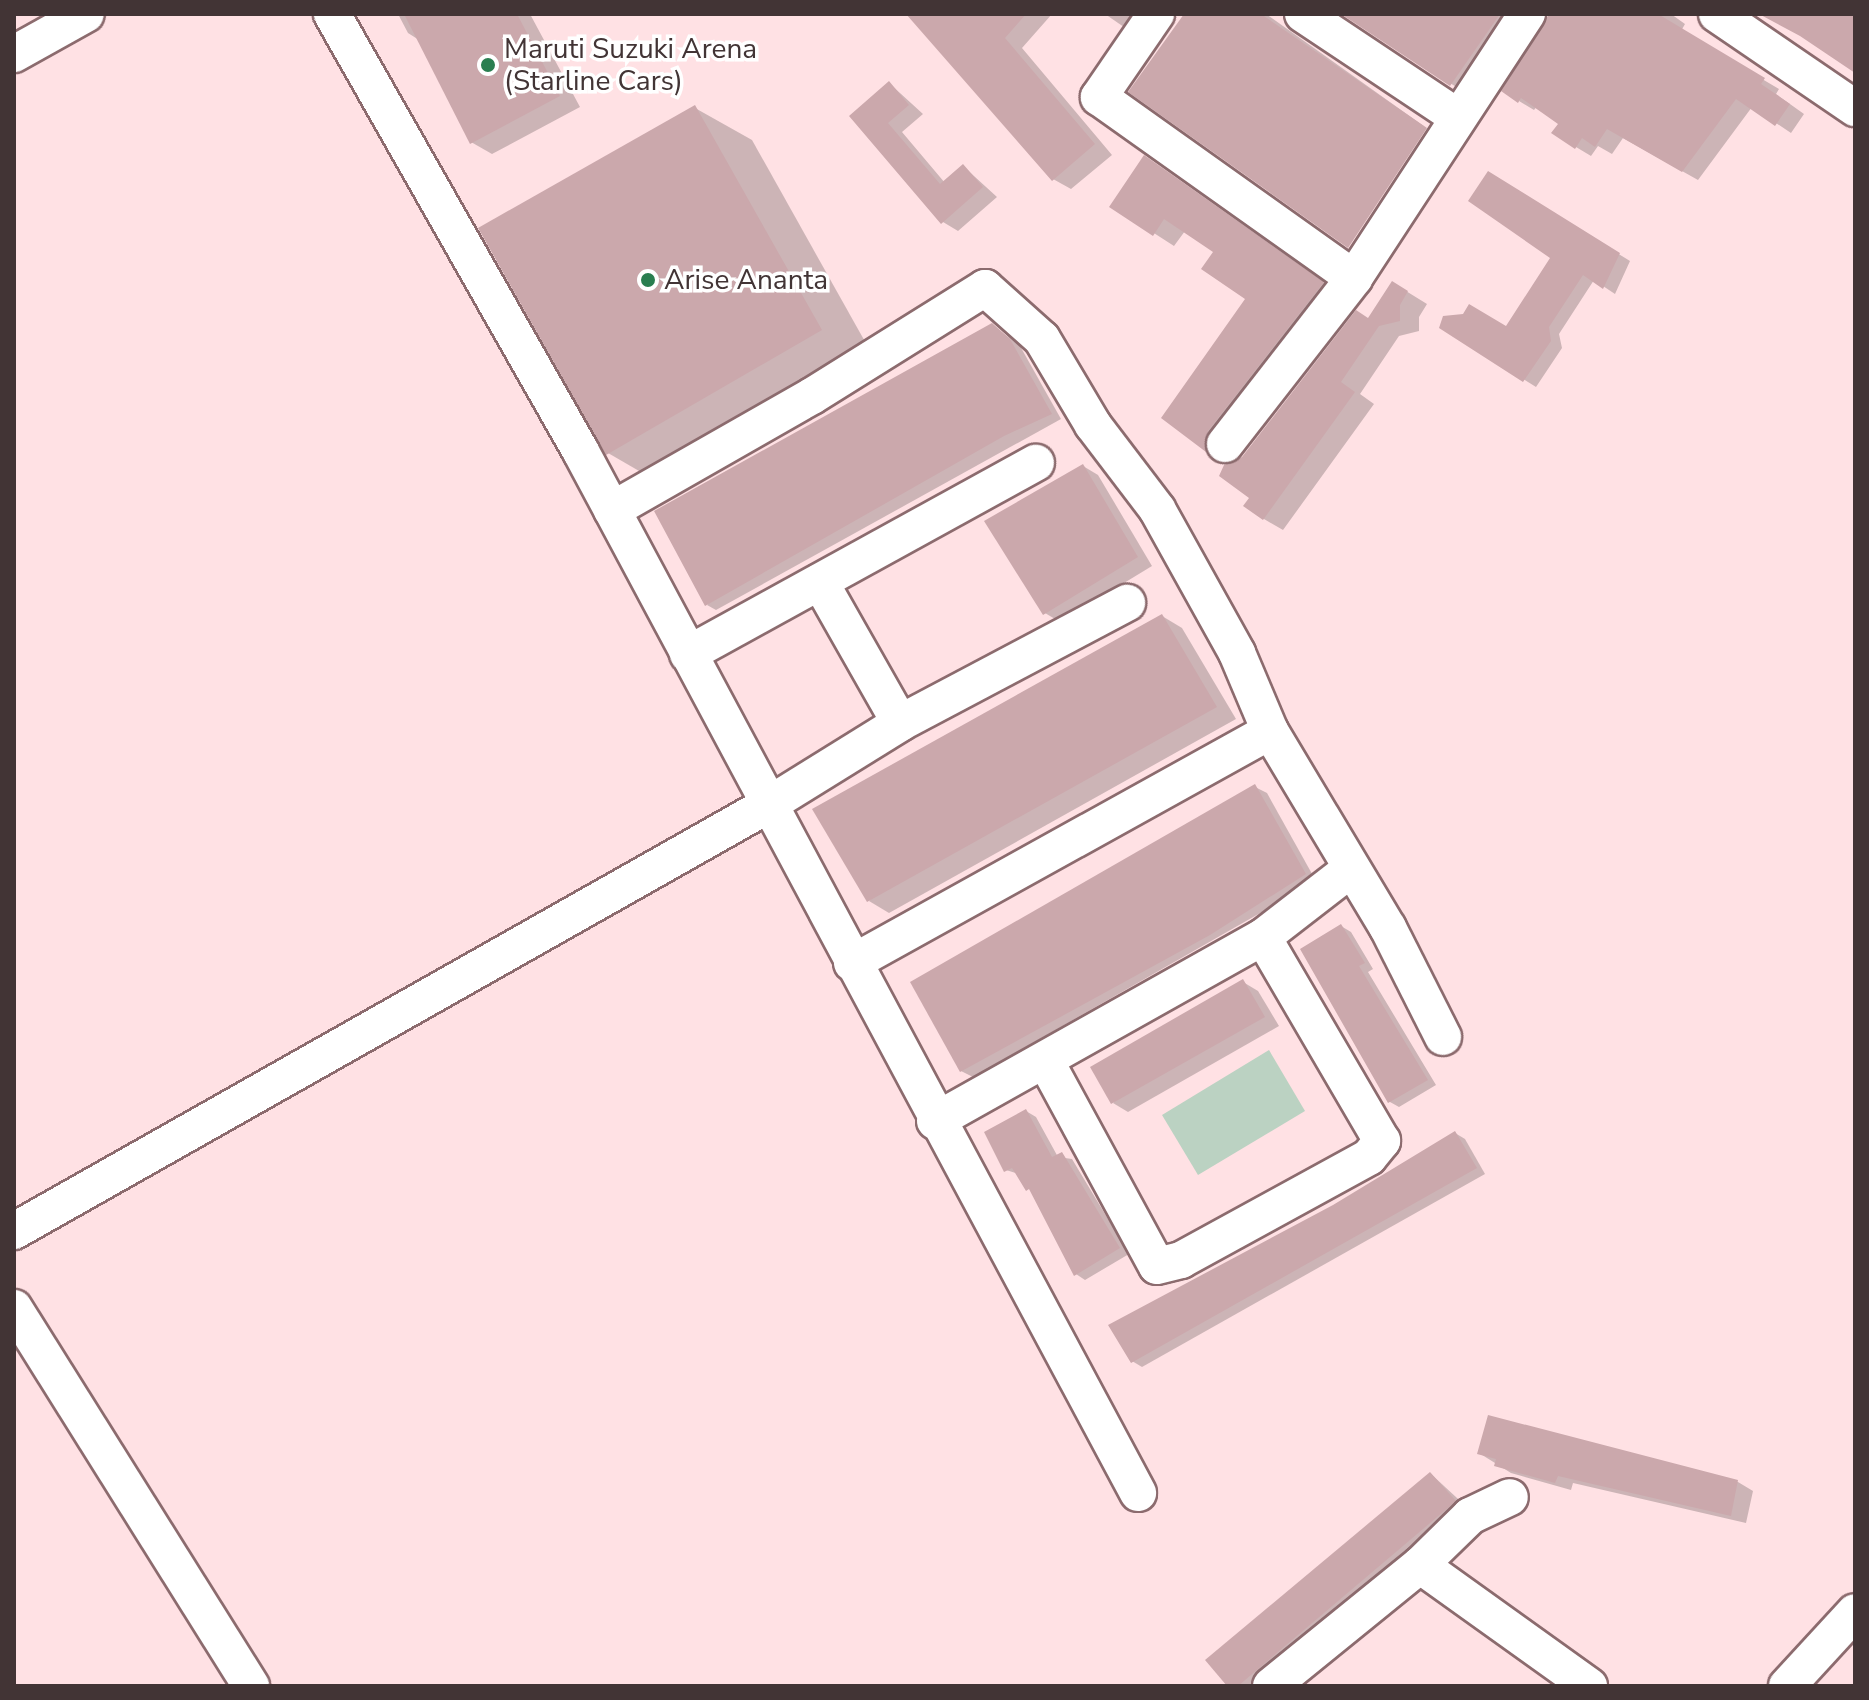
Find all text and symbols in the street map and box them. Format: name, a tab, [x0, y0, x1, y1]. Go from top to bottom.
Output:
place label: Maruti Suzuki Arena (Starline Cars)	[504, 32, 757, 98]
marker: Maruti Suzuki Arena (Starline Cars)	[479, 56, 497, 74]
place label: Arise Ananta	[664, 263, 828, 297]
marker: Arise Ananta	[639, 271, 657, 289]

